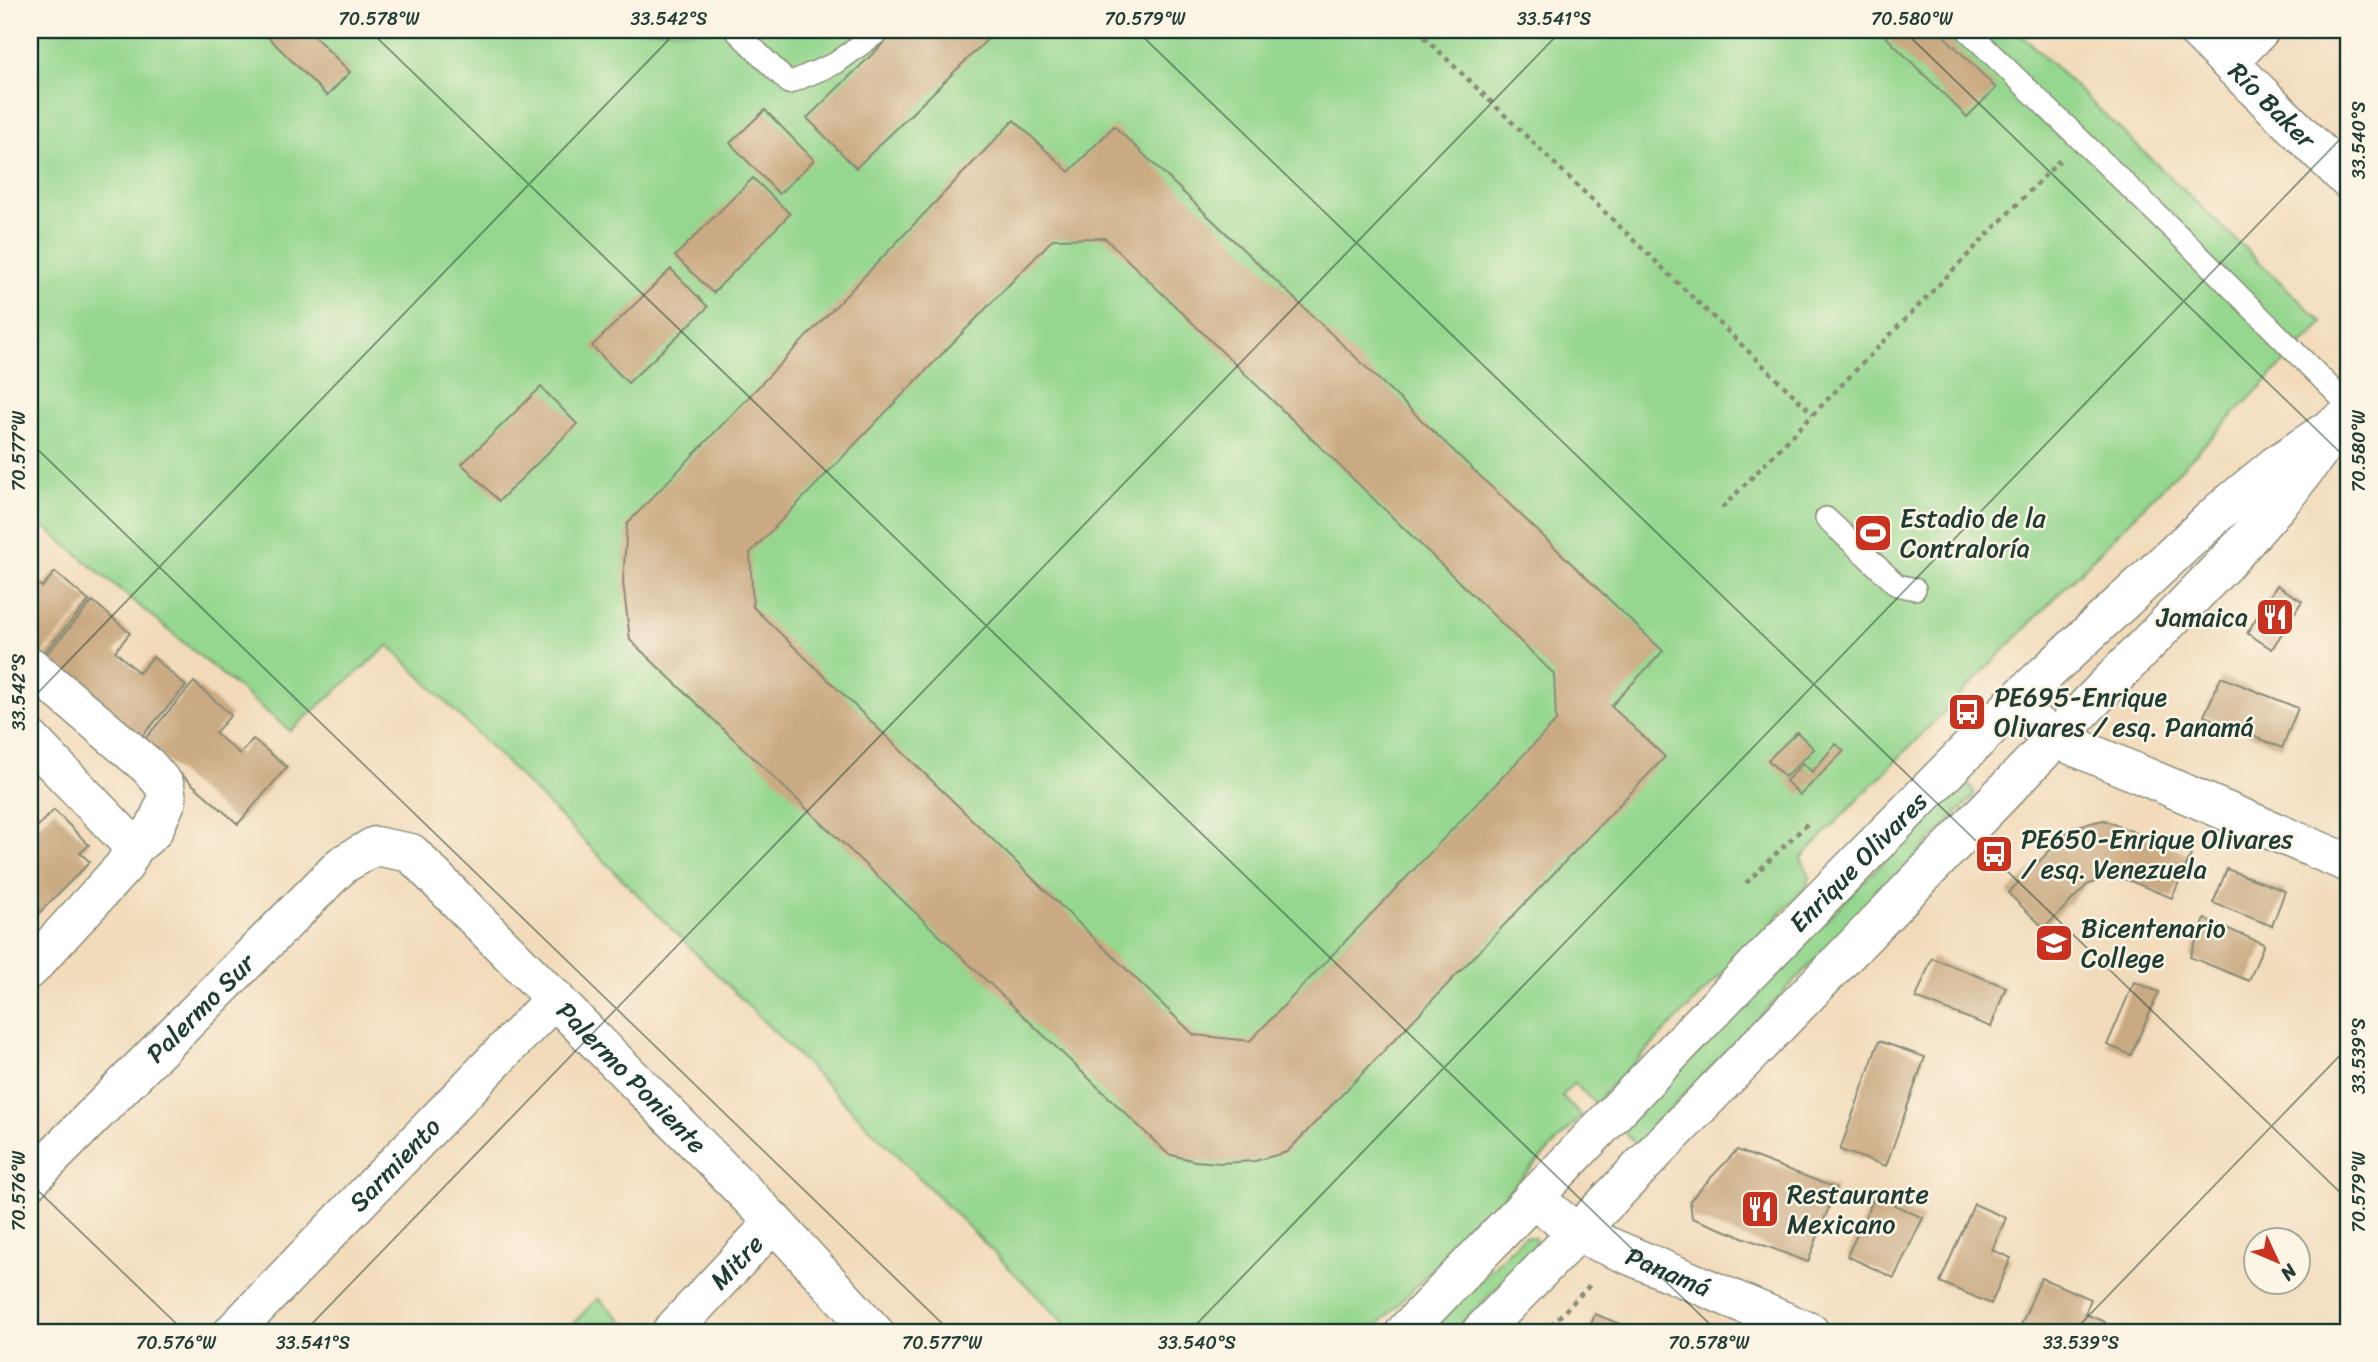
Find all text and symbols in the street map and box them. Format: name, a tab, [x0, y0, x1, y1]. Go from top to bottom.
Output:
text: 70.578°W	[339, 3, 421, 35]
text: 33.542°S	[631, 3, 707, 35]
text: 70.579°W	[1105, 3, 1187, 35]
text: 33.541°S	[1517, 3, 1591, 35]
text: 70.580°W	[1871, 3, 1954, 35]
street label: Río Baker	[2217, 50, 2328, 161]
text: 33.540°S	[2343, 101, 2375, 179]
text: 70.580°W	[2343, 409, 2375, 492]
text: 70.577°W	[3, 410, 35, 491]
place label: Estadio de la Contraloría	[1900, 495, 2047, 571]
sports icon: Estadio de la Contraloría	[1852, 512, 1894, 554]
place label: Jamaica	[2156, 594, 2248, 640]
restaurant icon: Jamaica	[2254, 596, 2296, 638]
text: 33.542°S	[3, 654, 35, 730]
place label: PE695-Enrique Olivares / esq. Panamá	[1994, 674, 2254, 750]
bus stop icon: PE695-Enrique Olivares / esq. Panamá	[1946, 691, 1988, 733]
street label: Enrique Olivares	[1777, 779, 1940, 944]
place label: PE650-Enrique Olivares / esq. Venezuela	[2021, 816, 2294, 892]
bus stop icon: PE650-Enrique Olivares / esq. Venezuela	[1973, 833, 2015, 875]
place label: Bicentenario College	[2081, 905, 2226, 981]
school or university icon: Bicentenario College	[2033, 922, 2075, 964]
street label: Palermo Sur	[134, 941, 267, 1074]
street label: Palermo Poniente	[545, 990, 719, 1165]
text: 33.539°S	[2343, 1018, 2375, 1094]
street label: Sarmiento	[337, 1106, 452, 1223]
text: 70.576°W	[3, 1150, 35, 1231]
text: 70.579°W	[2343, 1150, 2375, 1233]
place label: Restaurante Mexicano	[1787, 1171, 1929, 1247]
restaurant icon: Restaurante Mexicano	[1739, 1188, 1781, 1230]
street label: Mitre	[698, 1223, 775, 1301]
north arrow	[2242, 1226, 2312, 1296]
street label: Panamá	[1618, 1233, 1718, 1310]
text: N	[2272, 1256, 2306, 1289]
text: 70.576°W	[136, 1327, 217, 1359]
text: 33.541°S	[276, 1327, 350, 1359]
text: 70.577°W	[902, 1327, 983, 1359]
text: 33.540°S	[1158, 1327, 1236, 1359]
text: 70.578°W	[1669, 1327, 1751, 1359]
text: 33.539°S	[2043, 1327, 2119, 1359]

